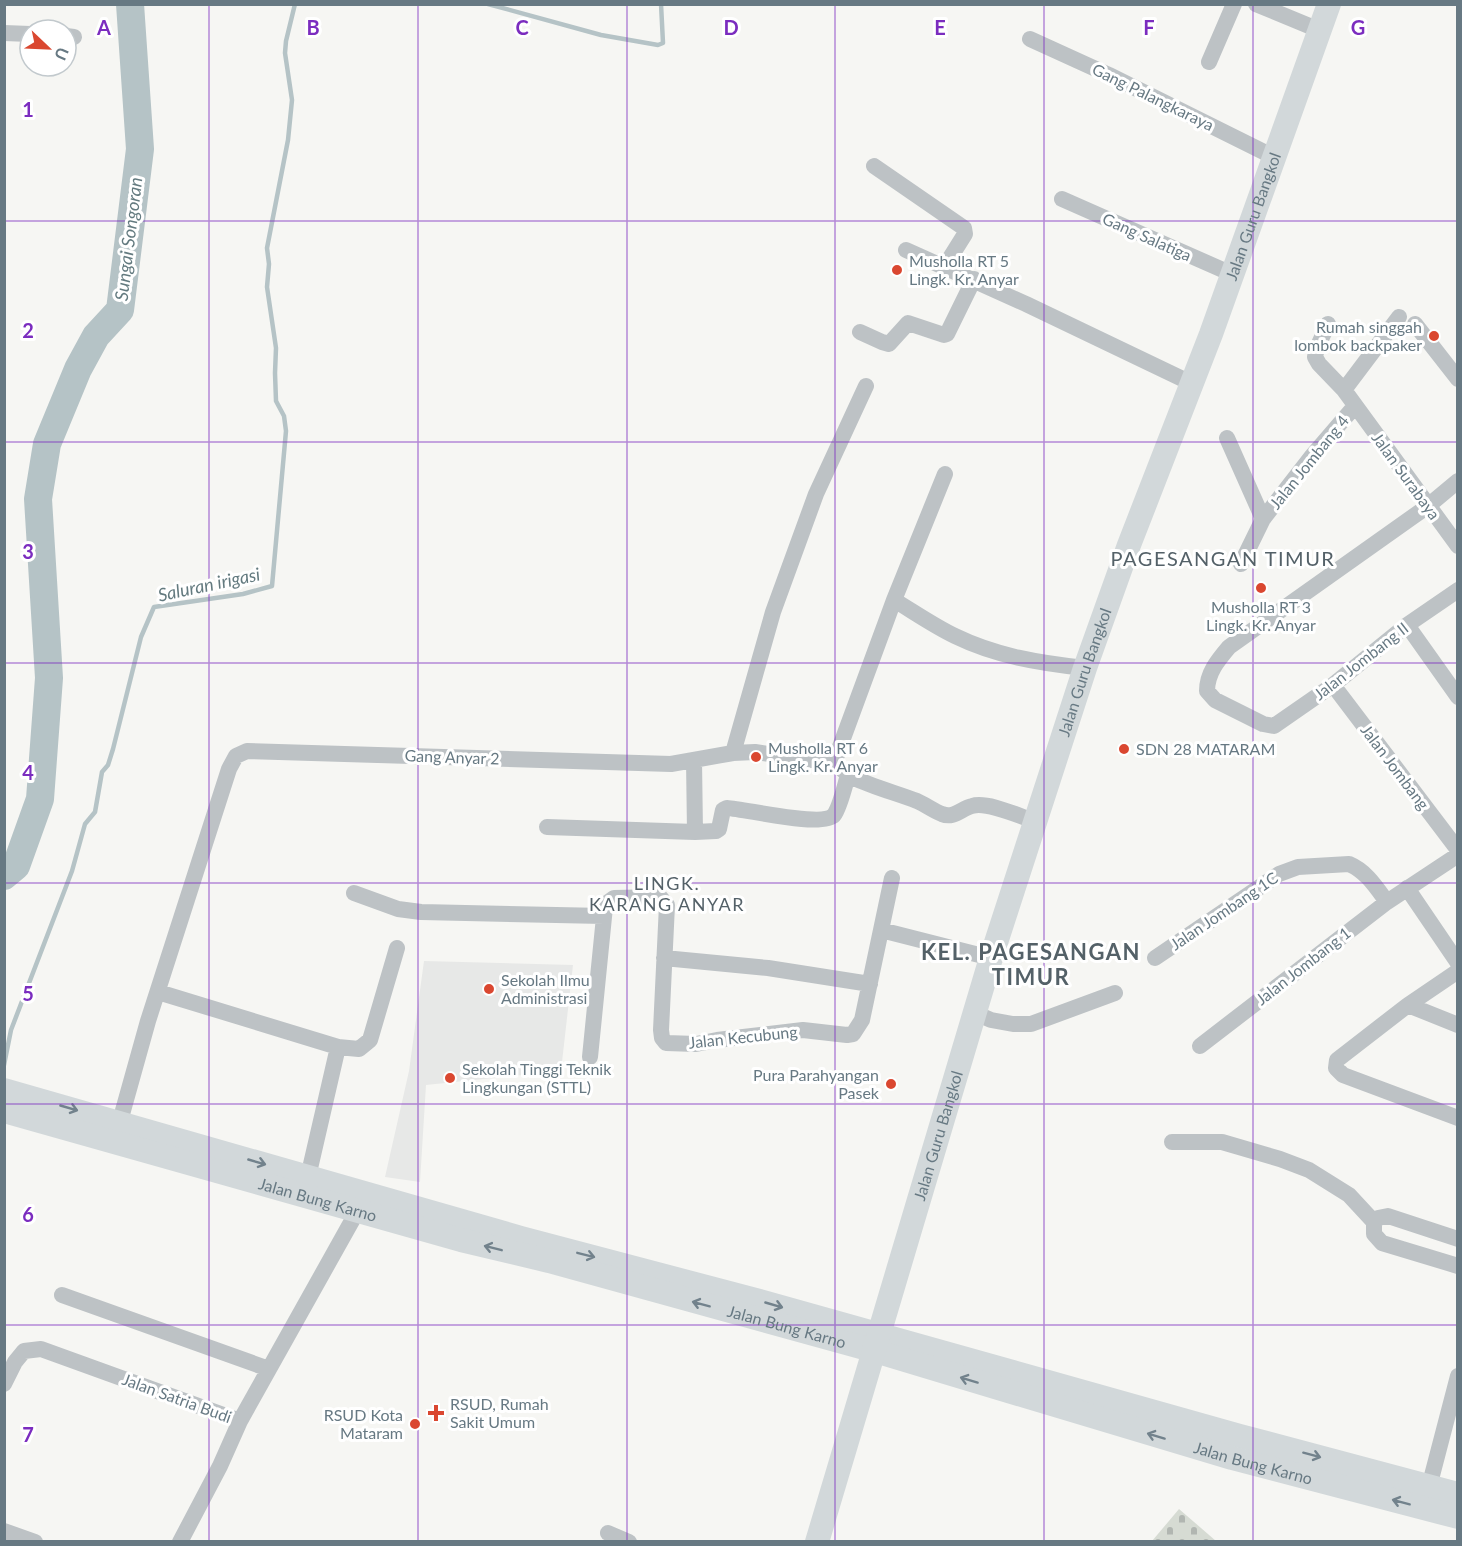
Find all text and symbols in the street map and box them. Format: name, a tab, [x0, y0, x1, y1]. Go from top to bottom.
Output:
text: A	[96, 15, 111, 39]
text: B	[306, 15, 320, 39]
text: C	[515, 15, 529, 39]
text: D	[723, 15, 739, 39]
text: E	[934, 15, 946, 39]
text: F	[1143, 15, 1155, 39]
text: G	[1351, 15, 1365, 39]
north arrow	[18, 18, 78, 78]
text: U	[51, 45, 73, 63]
street label: Gang Palangkaraya	[1089, 59, 1217, 134]
text: 1	[22, 97, 34, 121]
street label: Jalan Guru Bangkol	[1221, 150, 1284, 283]
water label: Sungai Songoran	[110, 176, 146, 302]
street label: Gang Salatiga	[1100, 209, 1195, 265]
place label: Musholla RT 5 Lingk. Kr. Anyar	[909, 251, 1019, 288]
marker: Musholla RT 5 Lingk. Kr. Anyar	[890, 263, 904, 277]
place label: Rumah singgah lombok backpaker	[1294, 317, 1422, 354]
text: 2	[22, 318, 34, 342]
marker: Rumah singgah lombok backpaker	[1427, 329, 1441, 343]
street label: Jalan Jombang 4	[1265, 411, 1352, 512]
street label: Jalan Surabaya	[1368, 428, 1444, 523]
text: 3	[22, 539, 34, 563]
district label: PAGESANGAN TIMUR	[1111, 546, 1335, 570]
water label: Saluran irigasi	[156, 562, 262, 606]
marker: Musholla RT 3 Lingk. Kr. Anyar	[1254, 581, 1268, 595]
place label: Musholla RT 3 Lingk. Kr. Anyar	[1206, 597, 1316, 634]
street label: Jalan Guru Bangkol	[1053, 605, 1115, 739]
street label: Jalan Jombang II	[1310, 618, 1412, 703]
street label: Jalan Jombang	[1357, 720, 1434, 813]
place label: Musholla RT 6 Lingk. Kr. Anyar	[768, 738, 878, 775]
place label: SDN 28 MATARAM	[1136, 739, 1275, 758]
marker: SDN 28 MATARAM	[1117, 742, 1131, 756]
street label: Gang Anyar 2	[404, 745, 500, 768]
marker: Musholla RT 6 Lingk. Kr. Anyar	[749, 750, 763, 764]
text: 4	[22, 760, 34, 784]
street label: Jalan Jombang 1C	[1166, 867, 1281, 954]
district label: LINGK. KARANG ANYAR	[589, 872, 745, 915]
street label: Jalan Jombang 1	[1252, 923, 1354, 1008]
district label: KEL. PAGESANGAN TIMUR	[921, 938, 1141, 990]
place label: Sekolah Ilmu Administrasi	[501, 970, 590, 1007]
text: 5	[22, 981, 34, 1005]
marker: Sekolah Ilmu Administrasi	[482, 982, 496, 996]
street label: Jalan Kecubung	[688, 1021, 798, 1052]
place label: Sekolah Tinggi Teknik Lingkungan (STTL)	[462, 1059, 612, 1096]
place label: Pura Parahyangan Pasek	[753, 1065, 880, 1102]
street label: Jalan Guru Bangkol	[909, 1068, 966, 1203]
marker: Sekolah Tinggi Teknik Lingkungan (STTL)	[443, 1071, 457, 1085]
marker: Pura Parahyangan Pasek	[884, 1077, 898, 1091]
one-way arrow	[59, 1103, 78, 1115]
one-way arrow	[247, 1157, 266, 1168]
street label: Jalan Bung Karno	[257, 1173, 379, 1225]
text: 6	[22, 1202, 34, 1226]
one-way arrow	[483, 1241, 502, 1253]
one-way arrow	[576, 1249, 595, 1261]
one-way arrow	[692, 1297, 711, 1309]
one-way arrow	[764, 1300, 783, 1311]
street label: Jalan Bung Karno	[726, 1301, 848, 1352]
street label: Jalan Satria Budi	[120, 1369, 234, 1426]
one-way arrow	[960, 1374, 979, 1385]
place label: RSUD, Rumah Sakit Umum	[450, 1394, 549, 1431]
marker: RSUD, Rumah Sakit Umum	[427, 1404, 445, 1422]
place label: RSUD Kota Mataram	[324, 1405, 403, 1442]
marker: RSUD Kota Mataram	[408, 1417, 422, 1431]
text: 7	[22, 1422, 34, 1446]
one-way arrow	[1147, 1430, 1166, 1441]
street label: Jalan Bung Karno	[1192, 1437, 1315, 1488]
one-way arrow	[1303, 1450, 1322, 1462]
one-way arrow	[1392, 1496, 1411, 1507]

